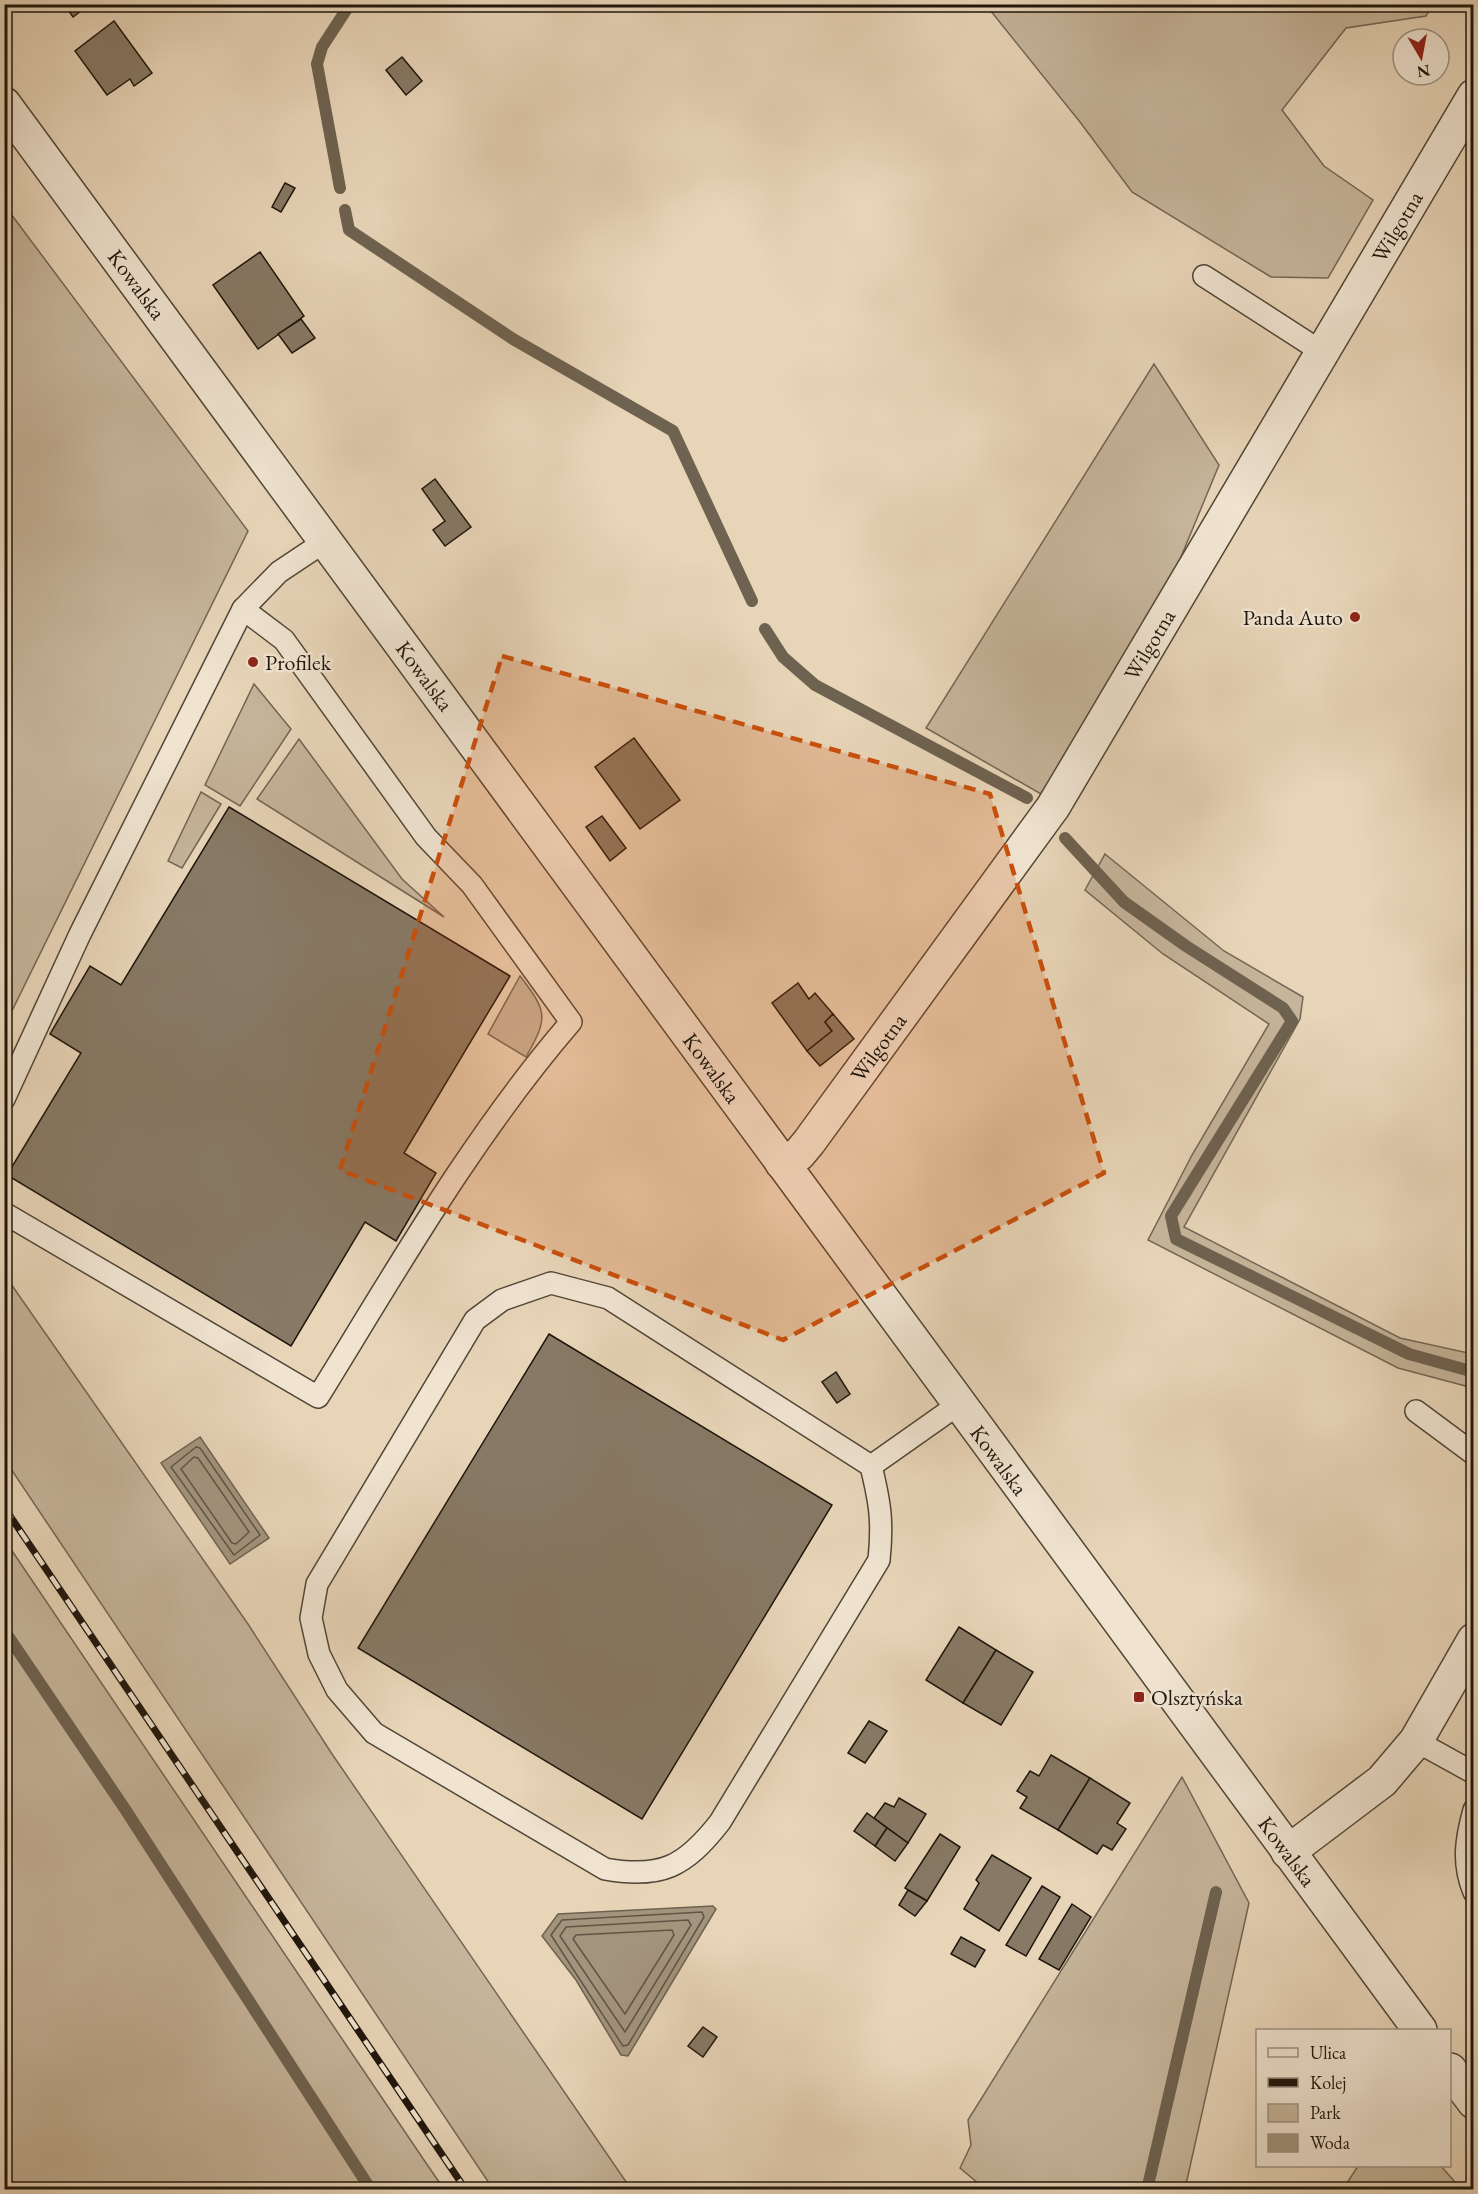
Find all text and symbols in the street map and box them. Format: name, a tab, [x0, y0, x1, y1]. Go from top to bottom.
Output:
north arrow	[1391, 27, 1451, 87]
text: N	[1415, 60, 1432, 83]
street label: Wilgotna	[1365, 185, 1430, 268]
street label: Kowalska	[101, 243, 173, 326]
place label: Panda Auto	[1243, 603, 1343, 632]
street label: Wilgotna	[1117, 604, 1182, 686]
marker: Panda Auto	[1348, 610, 1362, 624]
street label: Kowalska	[389, 635, 460, 717]
place label: Profilek	[265, 648, 332, 677]
marker: Profilek	[246, 655, 260, 669]
street label: Wilgotna	[844, 1007, 913, 1088]
street label: Kowalska	[676, 1027, 747, 1109]
street label: Kowalska	[963, 1419, 1035, 1501]
place label: Olsztyńska	[1151, 1683, 1243, 1712]
marker: Olsztyńska	[1132, 1690, 1146, 1704]
street label: Kowalska	[1251, 1811, 1323, 1893]
legend	[1256, 2029, 1451, 2167]
text: Ulica	[1310, 2041, 1347, 2064]
text: Kolej	[1310, 2071, 1346, 2094]
text: Park	[1310, 2101, 1341, 2124]
text: Woda	[1310, 2131, 1351, 2154]

